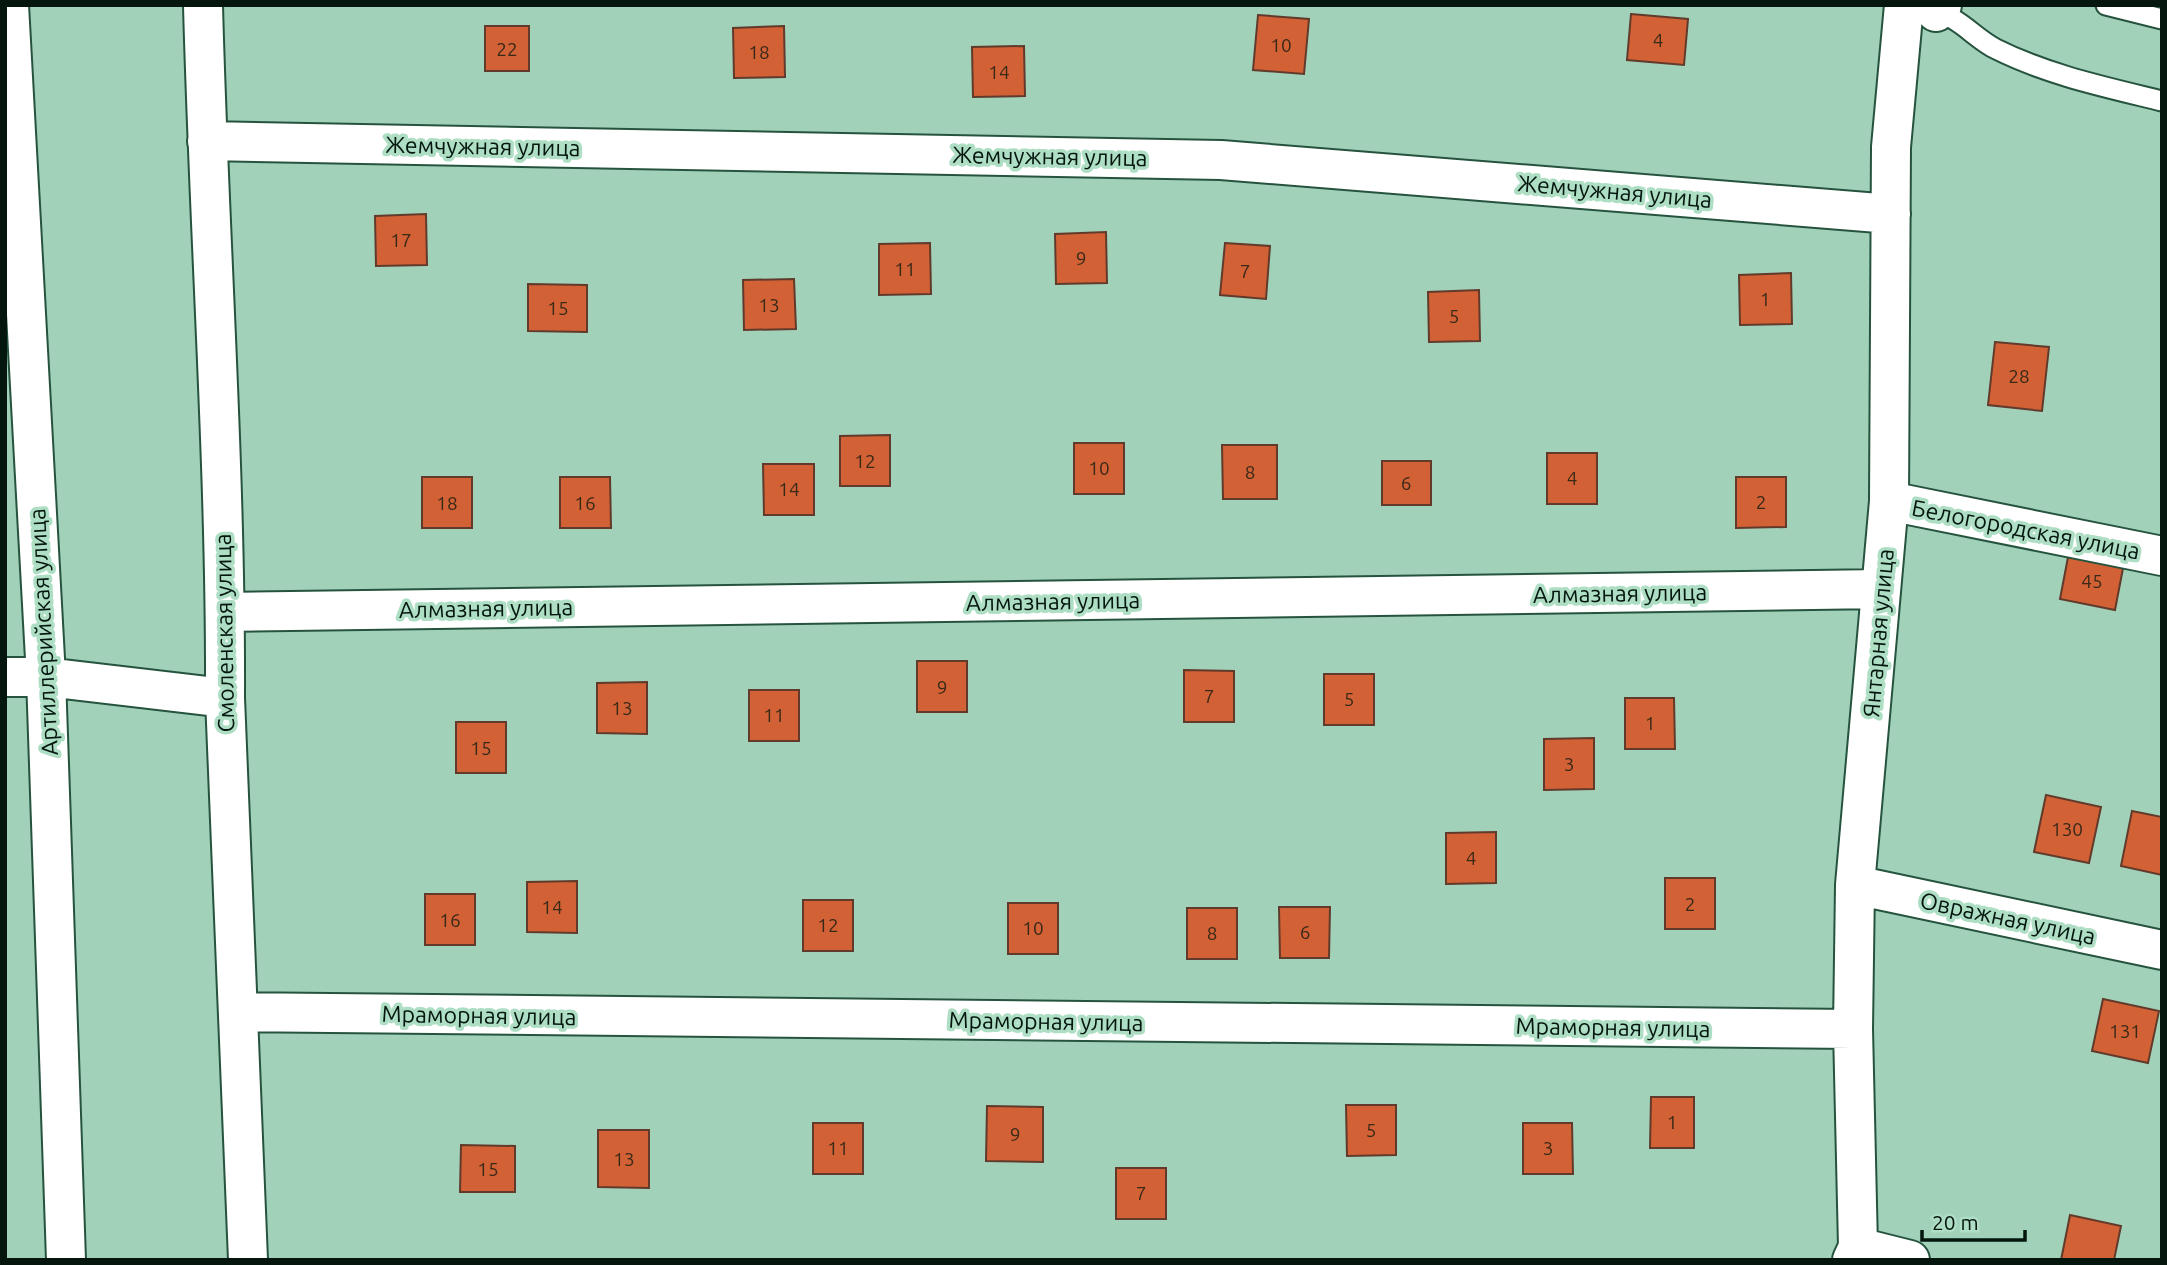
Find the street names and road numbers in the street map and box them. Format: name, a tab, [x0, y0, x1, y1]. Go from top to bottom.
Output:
street label: Жемчужная улица	[385, 132, 581, 160]
street label: Жемчужная улица	[952, 142, 1148, 170]
street label: Жемчужная улица	[1517, 170, 1713, 212]
street label: Белогородская улица	[1910, 495, 2142, 563]
street label: Артиллерийская улица	[24, 508, 62, 756]
street label: Смоленская улица	[210, 533, 238, 733]
street label: Янтарная улица	[1858, 548, 1898, 718]
street label: Алмазная улица	[1533, 579, 1707, 607]
street label: Алмазная улица	[966, 587, 1140, 615]
street label: Алмазная улица	[399, 594, 573, 622]
street label: Овражная улица	[1918, 887, 2098, 949]
street label: Мраморная улица	[381, 1001, 577, 1029]
street label: Мраморная улица	[948, 1007, 1144, 1035]
street label: Мраморная улица	[1515, 1013, 1711, 1041]

